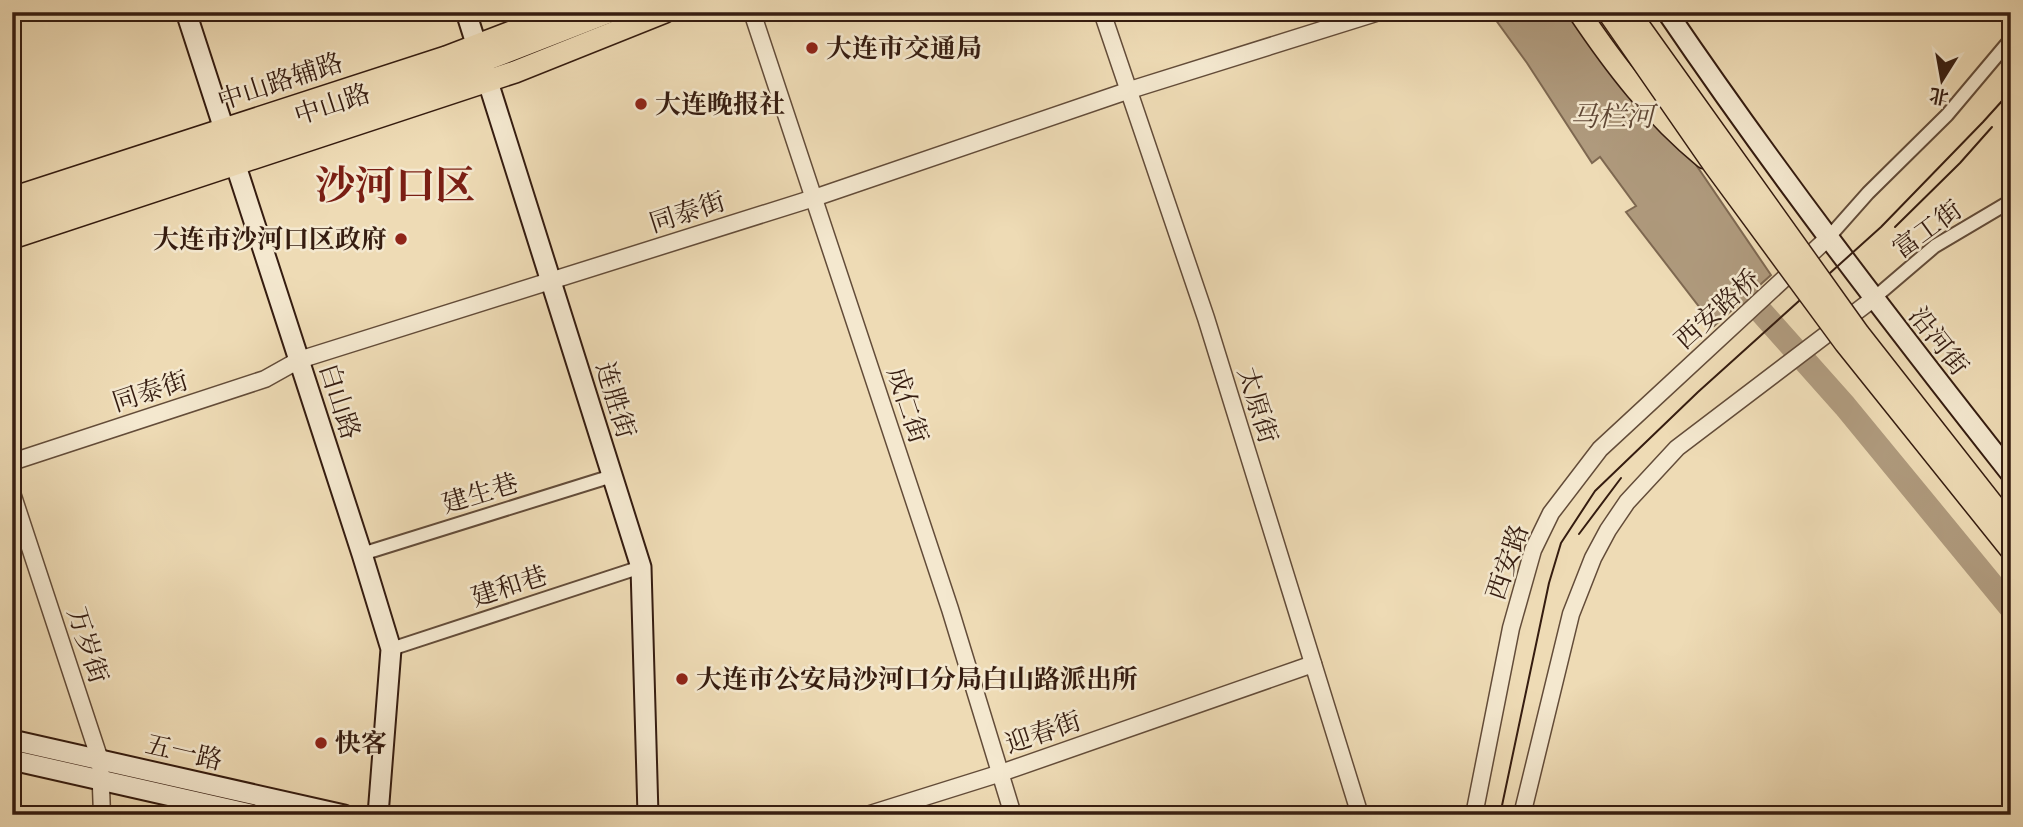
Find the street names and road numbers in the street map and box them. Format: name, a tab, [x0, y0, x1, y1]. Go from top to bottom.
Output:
street label: 中山路辅路	[213, 46, 347, 116]
street label: 中山路	[290, 77, 374, 131]
street label: 同泰街	[645, 185, 731, 244]
street label: 富工街	[1886, 193, 1971, 269]
street label: 西安路桥	[1668, 262, 1770, 359]
street label: 沿河街	[1898, 300, 1976, 385]
street label: 连胜街	[585, 358, 643, 443]
street label: 白山路	[308, 359, 367, 445]
street label: 成仁街	[876, 363, 935, 449]
street label: 太原街	[1227, 363, 1285, 448]
street label: 同泰街	[108, 364, 194, 423]
street label: 建生巷	[438, 466, 523, 524]
street label: 西安路	[1479, 520, 1540, 606]
street label: 建和巷	[467, 559, 553, 618]
street label: 万岁街	[56, 603, 115, 689]
street label: 迎春街	[1001, 704, 1087, 765]
street label: 五一路	[141, 728, 226, 781]

